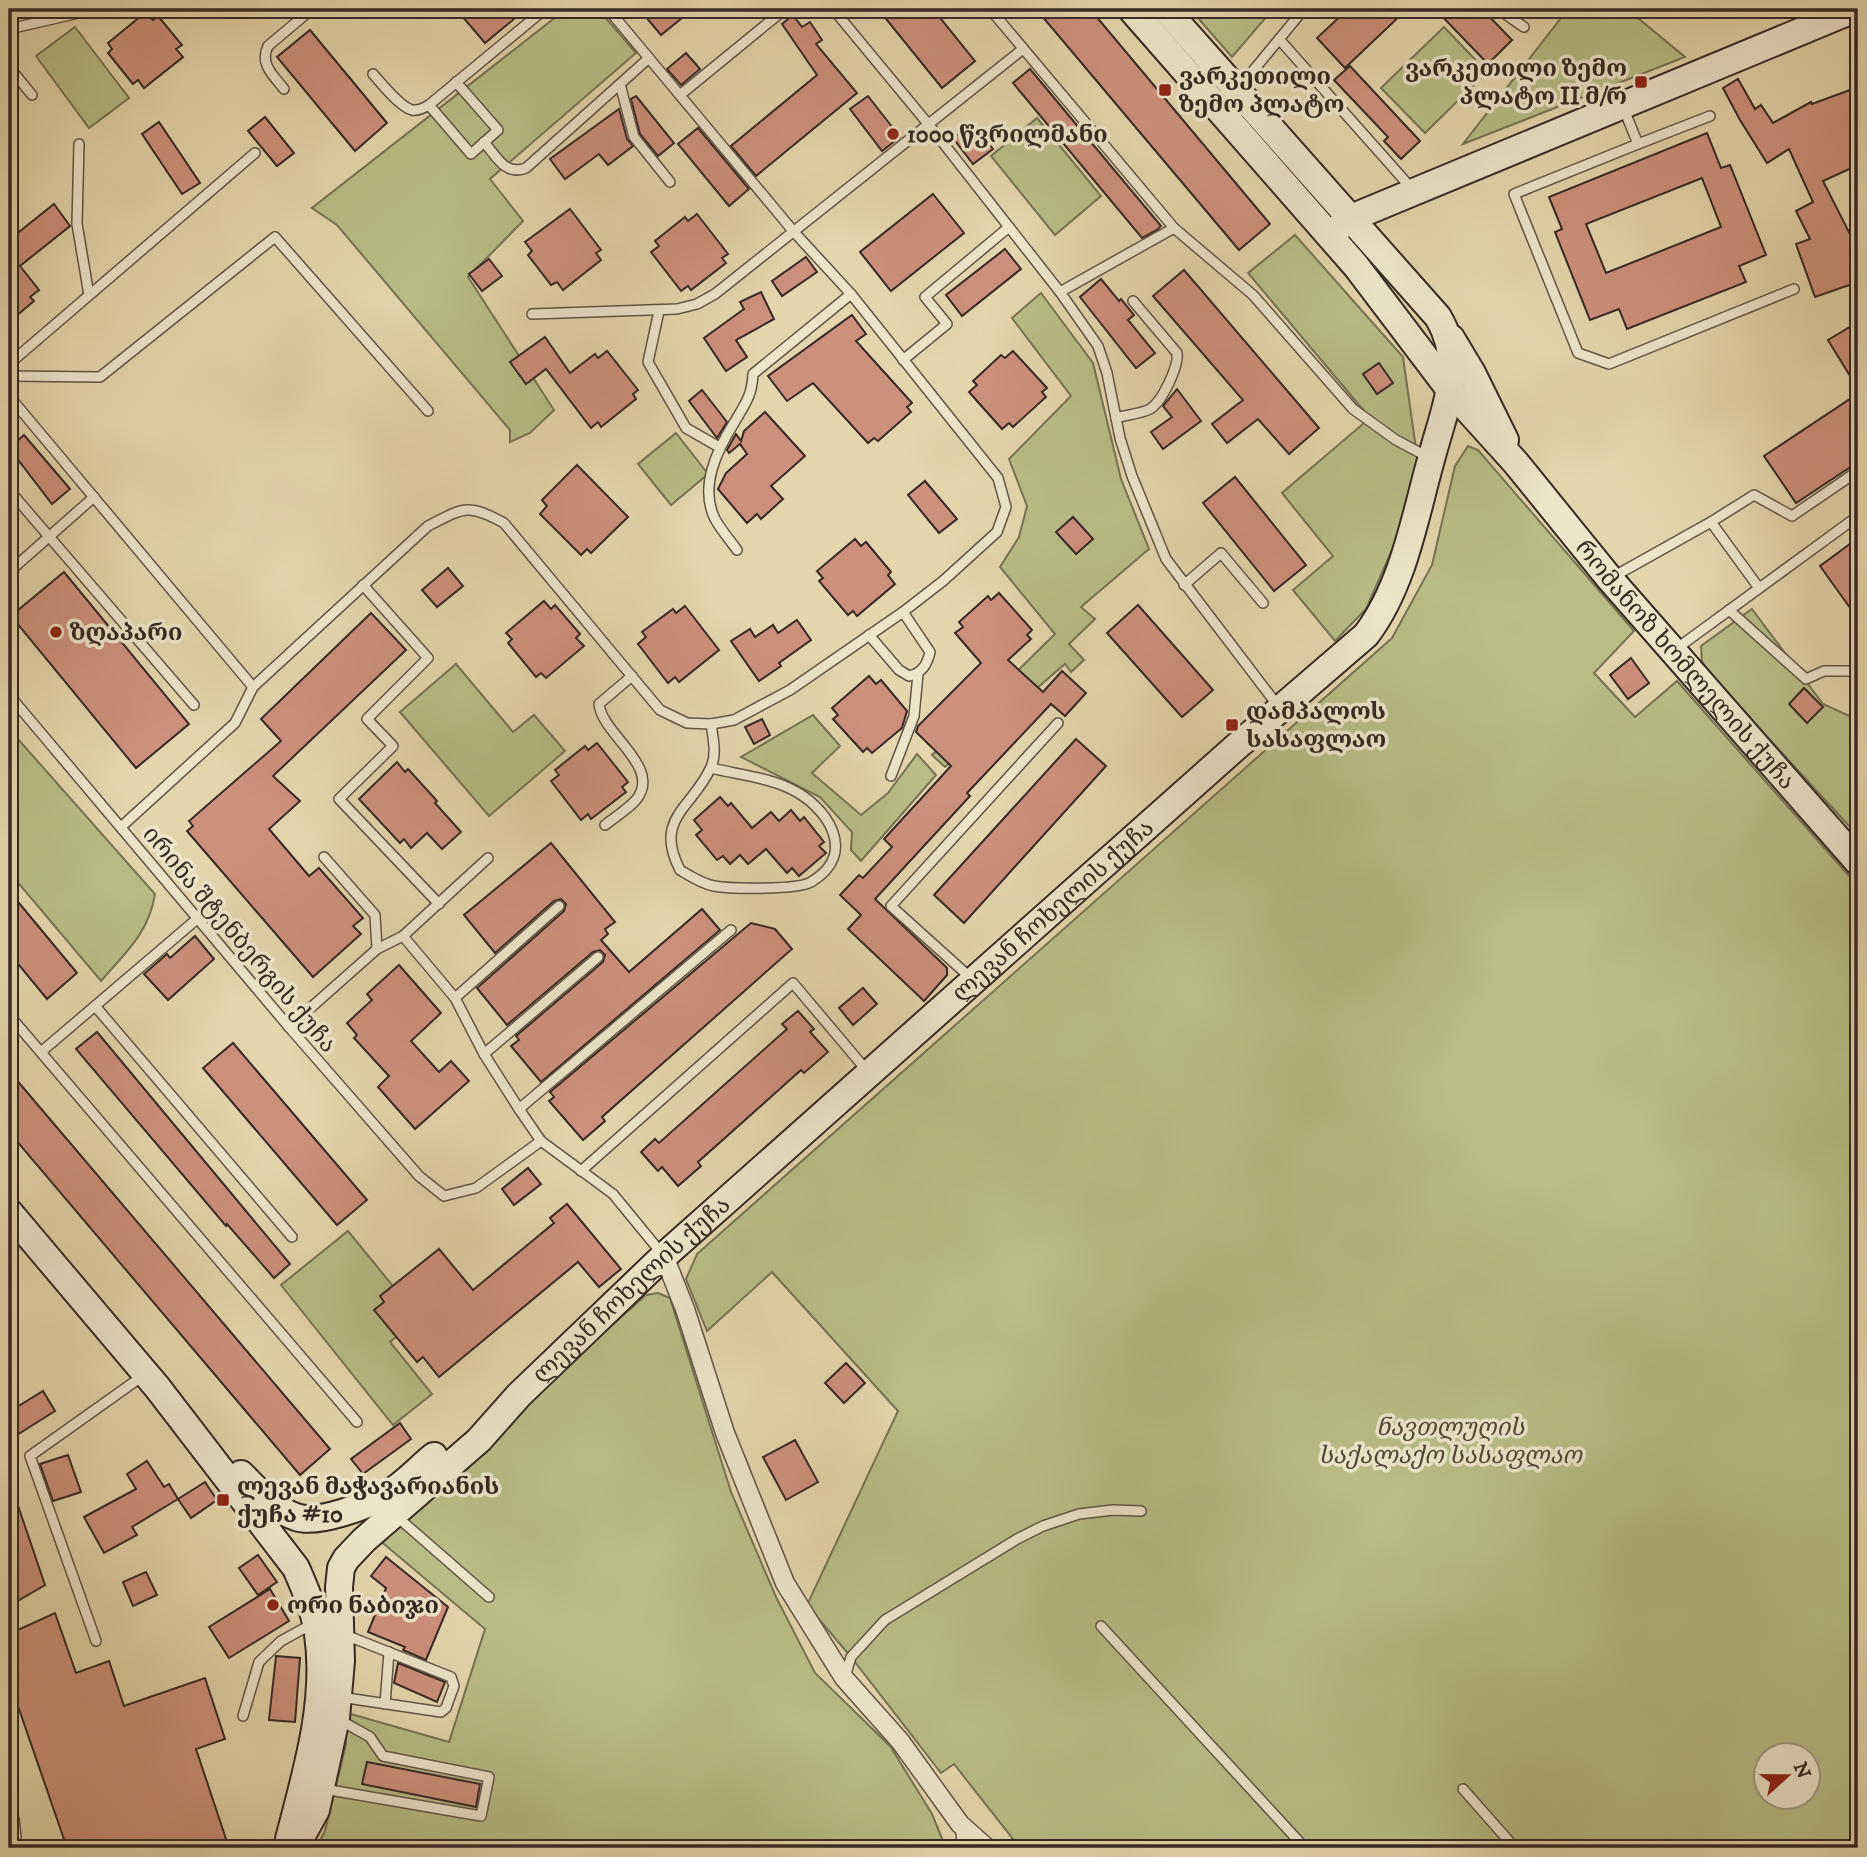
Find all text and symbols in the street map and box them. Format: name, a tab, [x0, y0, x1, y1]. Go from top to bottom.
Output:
place label: ვარკეთილი ზემო პლატო II მ/რ	[1405, 54, 1627, 112]
place label: ვარკეთილი ზემო პლატო	[1178, 62, 1344, 120]
marker: ვარკეთილი ზემო პლატო II მ/რ	[1633, 74, 1649, 90]
marker: ვარკეთილი ზემო პლატო	[1157, 82, 1173, 98]
place label: 1000 წვრილმანი	[907, 120, 1108, 150]
marker: 1000 წვრილმანი	[885, 126, 901, 142]
street label: რომანოზ ხომლელის ქუჩა	[1568, 534, 1802, 796]
place label: ზღაპარი	[69, 618, 182, 648]
marker: ზღაპარი	[48, 624, 64, 640]
place label: დამპალოს სასაფლაო	[1246, 697, 1386, 755]
marker: დამპალოს სასაფლაო	[1224, 717, 1240, 733]
street label: ლევან ჩოხელის ქუჩა	[946, 813, 1160, 1009]
street label: ირინა შტენბერგის ქუჩა	[135, 820, 343, 1059]
street label: ლევან ჩოხელის ქუჩა	[527, 1190, 737, 1390]
park label: ნავთლუღის საქალაქო სასაფლაო	[1318, 1413, 1583, 1471]
place label: ლევან მაჭავარიანის ქუჩა #10	[237, 1472, 499, 1530]
marker: ლევან მაჭავარიანის ქუჩა #10	[215, 1492, 231, 1508]
place label: ორი ნაბიჯი	[287, 1591, 439, 1621]
marker: ორი ნაბიჯი	[265, 1597, 281, 1613]
north arrow	[1752, 1742, 1822, 1812]
text: N	[1788, 1759, 1815, 1782]

